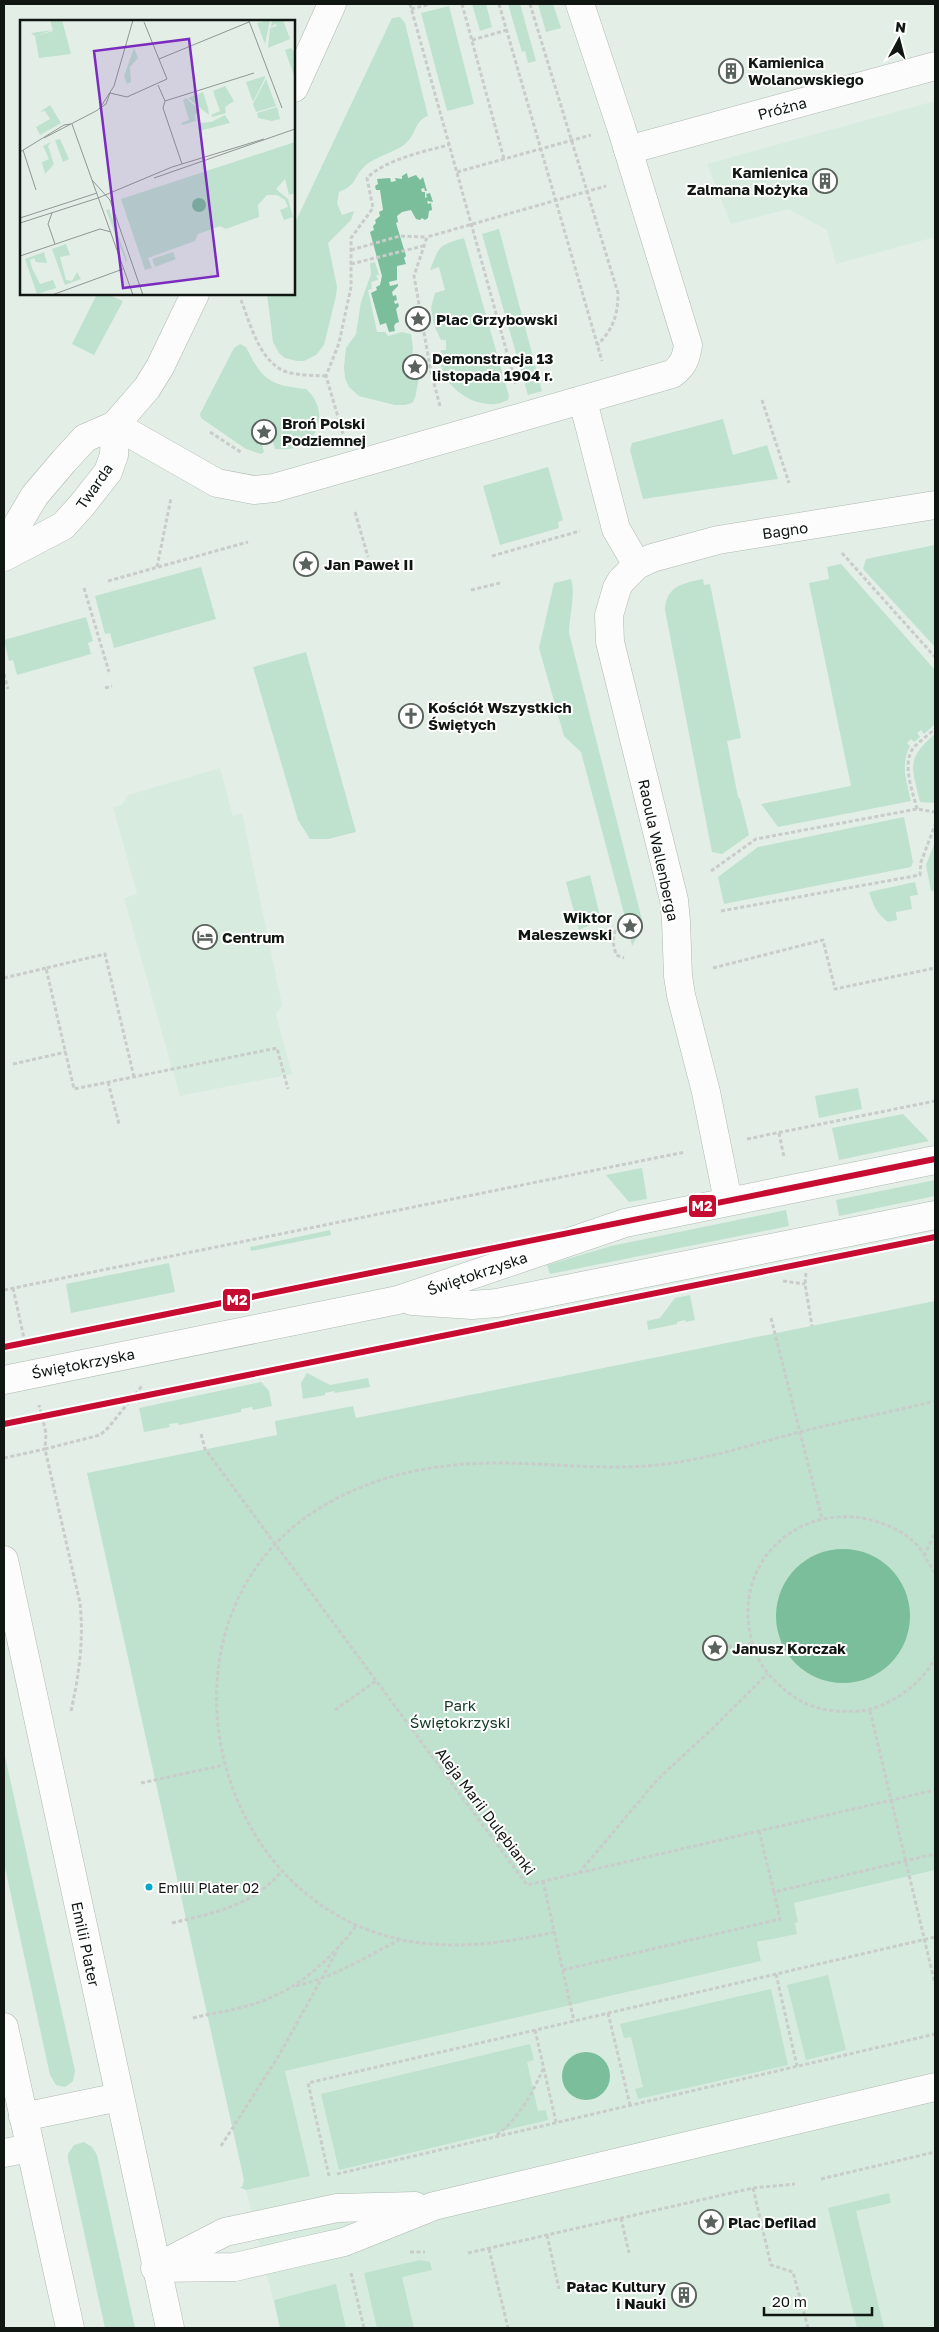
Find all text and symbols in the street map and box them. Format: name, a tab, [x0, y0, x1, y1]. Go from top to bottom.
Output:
north arrow	[874, 15, 924, 65]
text: N	[894, 18, 907, 36]
inset map	[20, 20, 295, 295]
place label: Kamienica Wolanowskiego	[748, 53, 864, 88]
building icon: Kamienica Wolanowskiego	[718, 58, 744, 84]
street label: Próżna	[756, 93, 808, 123]
place label: Kamienica Zalmana Nożyka	[687, 163, 808, 198]
building icon: Kamienica Zalmana Nożyka	[812, 168, 838, 194]
place icon: Plac Grzybowski	[405, 306, 431, 332]
place label: Plac Grzybowski	[436, 310, 558, 328]
place label: Demonstracja 13 listopada 1904 r.	[432, 349, 554, 384]
place icon: Demonstracja 13 listopada 1904 r.	[402, 354, 428, 380]
place label: Broń Polski Podziemnej	[282, 414, 366, 449]
place icon: Broń Polski Podziemnej	[251, 419, 277, 445]
street label: Twarda	[72, 460, 116, 512]
street label: Bagno	[761, 518, 809, 542]
place icon: Jan Paweł II	[293, 551, 319, 577]
place label: Jan Paweł II	[324, 555, 413, 573]
place label: Kościół Wszystkich Świętych	[428, 698, 572, 733]
church icon: Kościół Wszystkich Świętych	[398, 703, 424, 729]
street label: Raoula Wallenberga	[635, 777, 683, 923]
place label: Wiktor Maleszewski	[518, 908, 612, 943]
place icon: Wiktor Maleszewski	[617, 913, 643, 939]
hotel icon: Centrum	[192, 924, 218, 950]
place label: Centrum	[222, 928, 284, 946]
line badge: M2	[688, 1194, 717, 1218]
text: M2	[692, 1197, 713, 1214]
street label: Świętokrzyska	[425, 1247, 529, 1299]
line badge: M2	[222, 1288, 251, 1312]
text: M2	[227, 1291, 248, 1308]
street label: Świętokrzyska	[30, 1344, 136, 1382]
place icon: Janusz Korczak	[702, 1635, 728, 1661]
place label: Janusz Korczak	[732, 1639, 846, 1657]
park label: Park Świętokrzyski	[410, 1696, 510, 1731]
street label: Aleja Marii Dulębianki	[432, 1744, 540, 1878]
place label: Emilii Plater 02	[158, 1879, 259, 1896]
marker: Emilii Plater 02	[144, 1882, 154, 1892]
street label: Emilii Plater	[68, 1900, 104, 1988]
place icon: Plac Defilad	[698, 2209, 724, 2235]
place label: Plac Defilad	[728, 2213, 816, 2231]
place label: Pałac Kultury i Nauki	[566, 2277, 666, 2312]
building icon: Pałac Kultury i Nauki	[671, 2282, 697, 2308]
scale bar	[764, 2284, 872, 2316]
text: 20 m	[772, 2292, 807, 2310]

